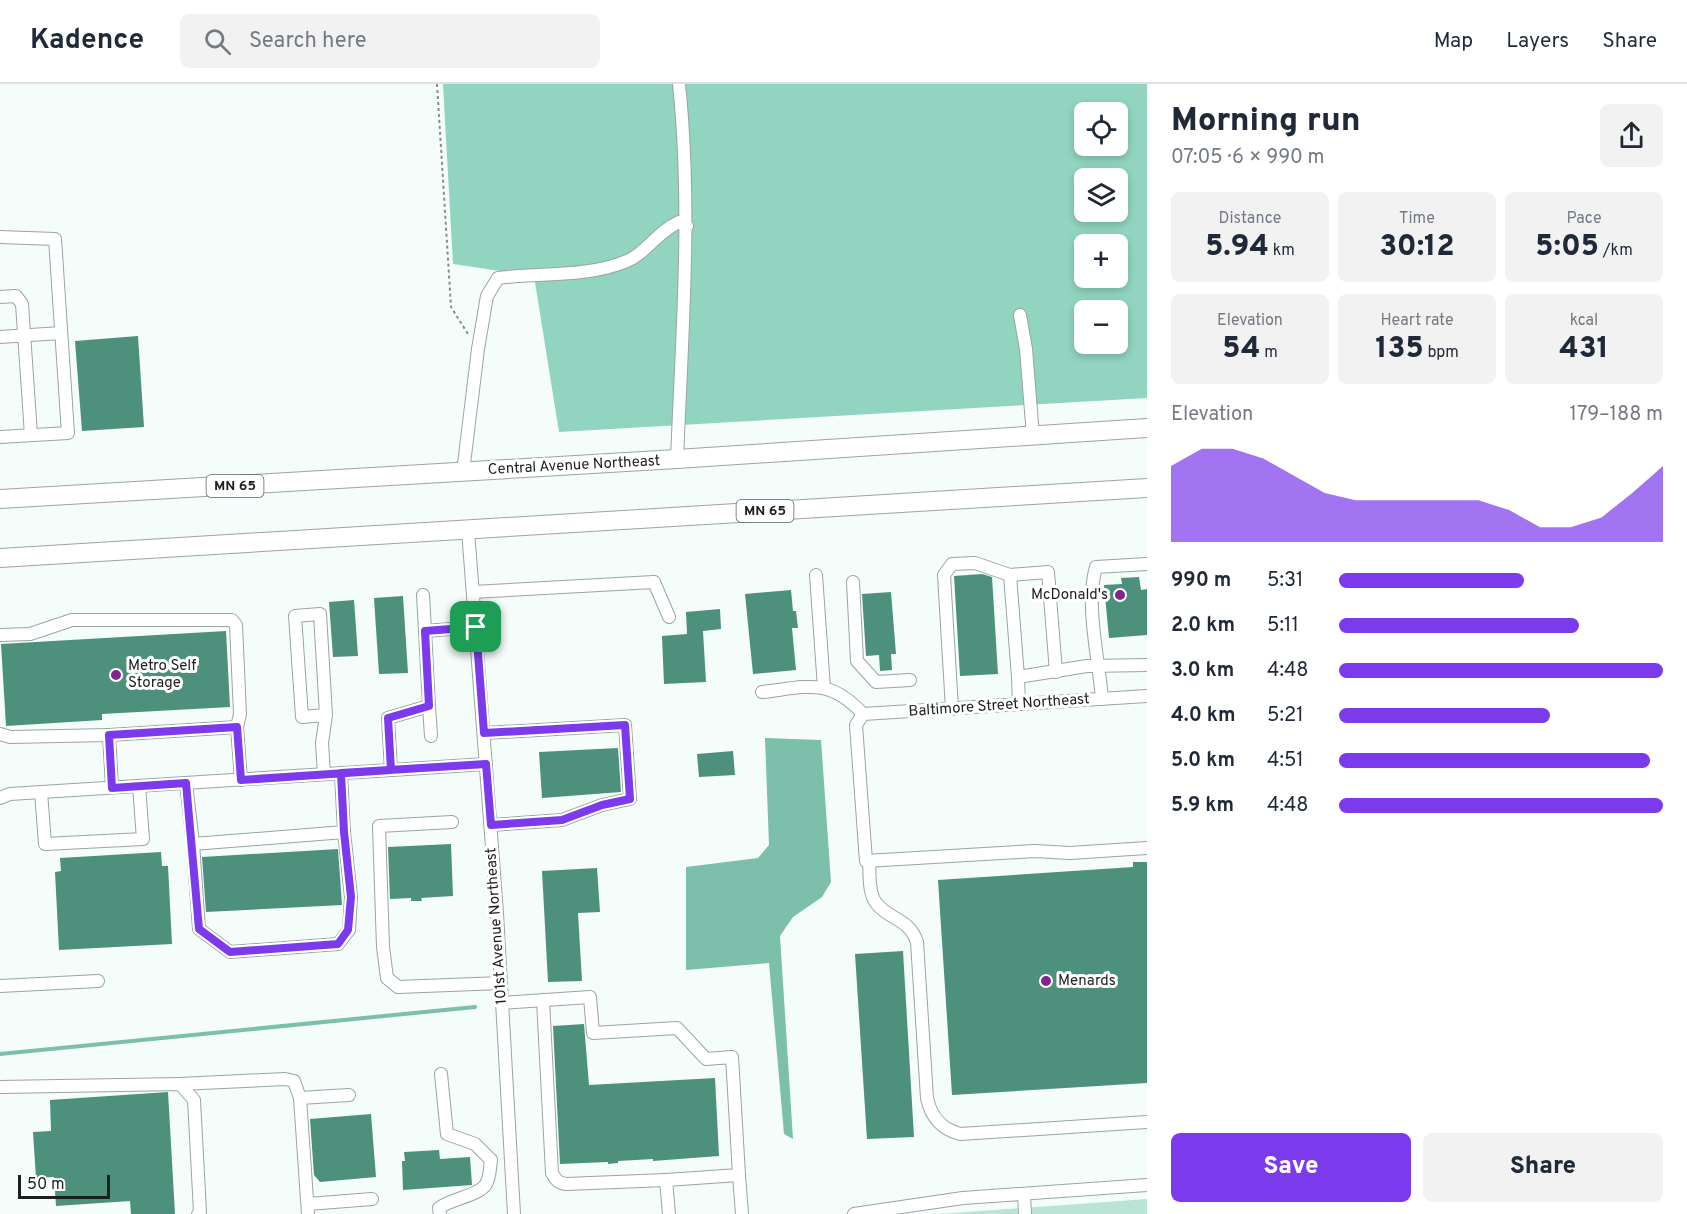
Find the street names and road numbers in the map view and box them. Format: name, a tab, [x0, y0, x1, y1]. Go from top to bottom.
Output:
street label: Central Avenue Northeast	[487, 452, 661, 480]
road number: MN 65	[206, 475, 264, 497]
road number: MN 65	[736, 500, 794, 522]
street label: Baltimore Street Northeast	[908, 690, 1090, 722]
street label: 101st Avenue Northeast	[482, 847, 512, 1005]

